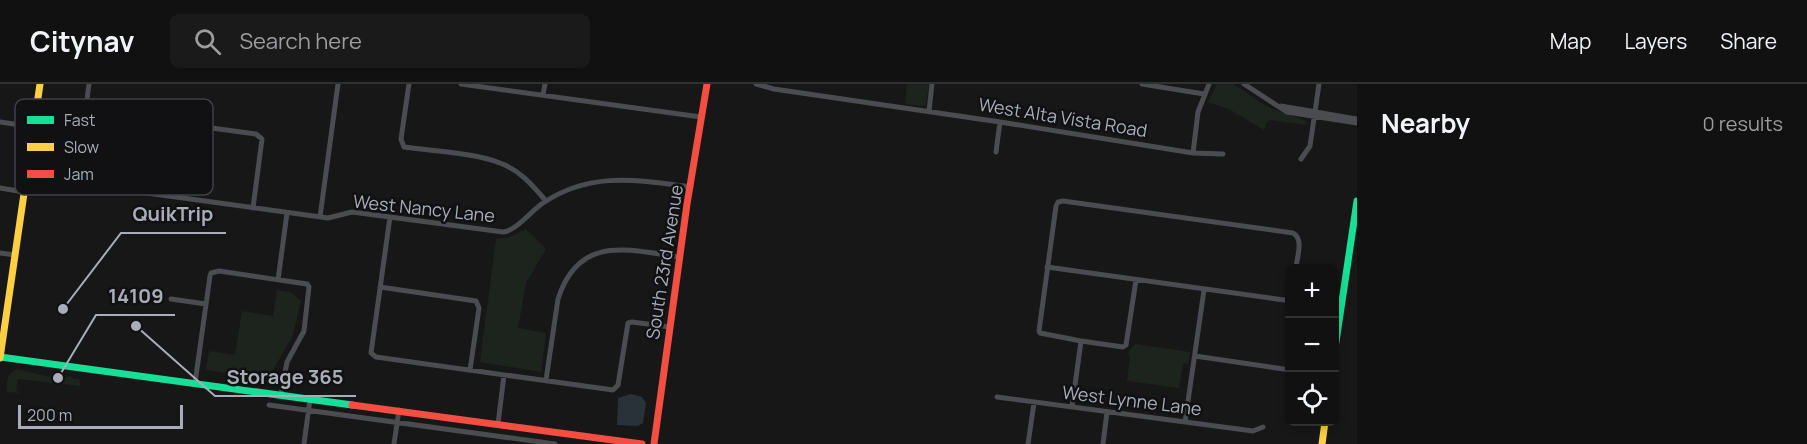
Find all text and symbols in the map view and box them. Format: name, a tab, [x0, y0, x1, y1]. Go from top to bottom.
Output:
search box	[170, 14, 590, 68]
text: Citynav	[30, 22, 134, 60]
icon: search	[191, 25, 224, 58]
text: Search here	[239, 26, 362, 56]
text: Map	[1550, 27, 1591, 55]
text: Layers	[1624, 27, 1687, 55]
text: Share	[1720, 27, 1777, 55]
street label: West Alta Vista Road	[977, 92, 1149, 142]
legend	[15, 99, 213, 195]
text: Nearby	[1381, 105, 1470, 141]
text: Fast	[64, 109, 95, 131]
text: 0 results	[1703, 110, 1783, 137]
text: Slow	[64, 136, 99, 158]
text: Jam	[64, 163, 94, 185]
street label: South 23rd Avenue	[640, 183, 688, 341]
street label: West Nancy Lane	[352, 189, 496, 227]
callout: QuikTrip	[121, 195, 226, 233]
text: QuikTrip	[133, 200, 213, 227]
map controls	[1285, 264, 1339, 426]
button: +	[1285, 264, 1339, 318]
callout: 14109	[96, 277, 175, 315]
text: 14109	[108, 282, 164, 309]
button: −	[1285, 318, 1339, 372]
callout: Storage 365	[215, 358, 356, 396]
text: Storage 365	[226, 363, 344, 390]
button: locate	[1285, 372, 1339, 426]
street label: West Lynne Lane	[1061, 380, 1203, 420]
scale bar	[18, 402, 183, 430]
text: 200 m	[27, 404, 72, 426]

